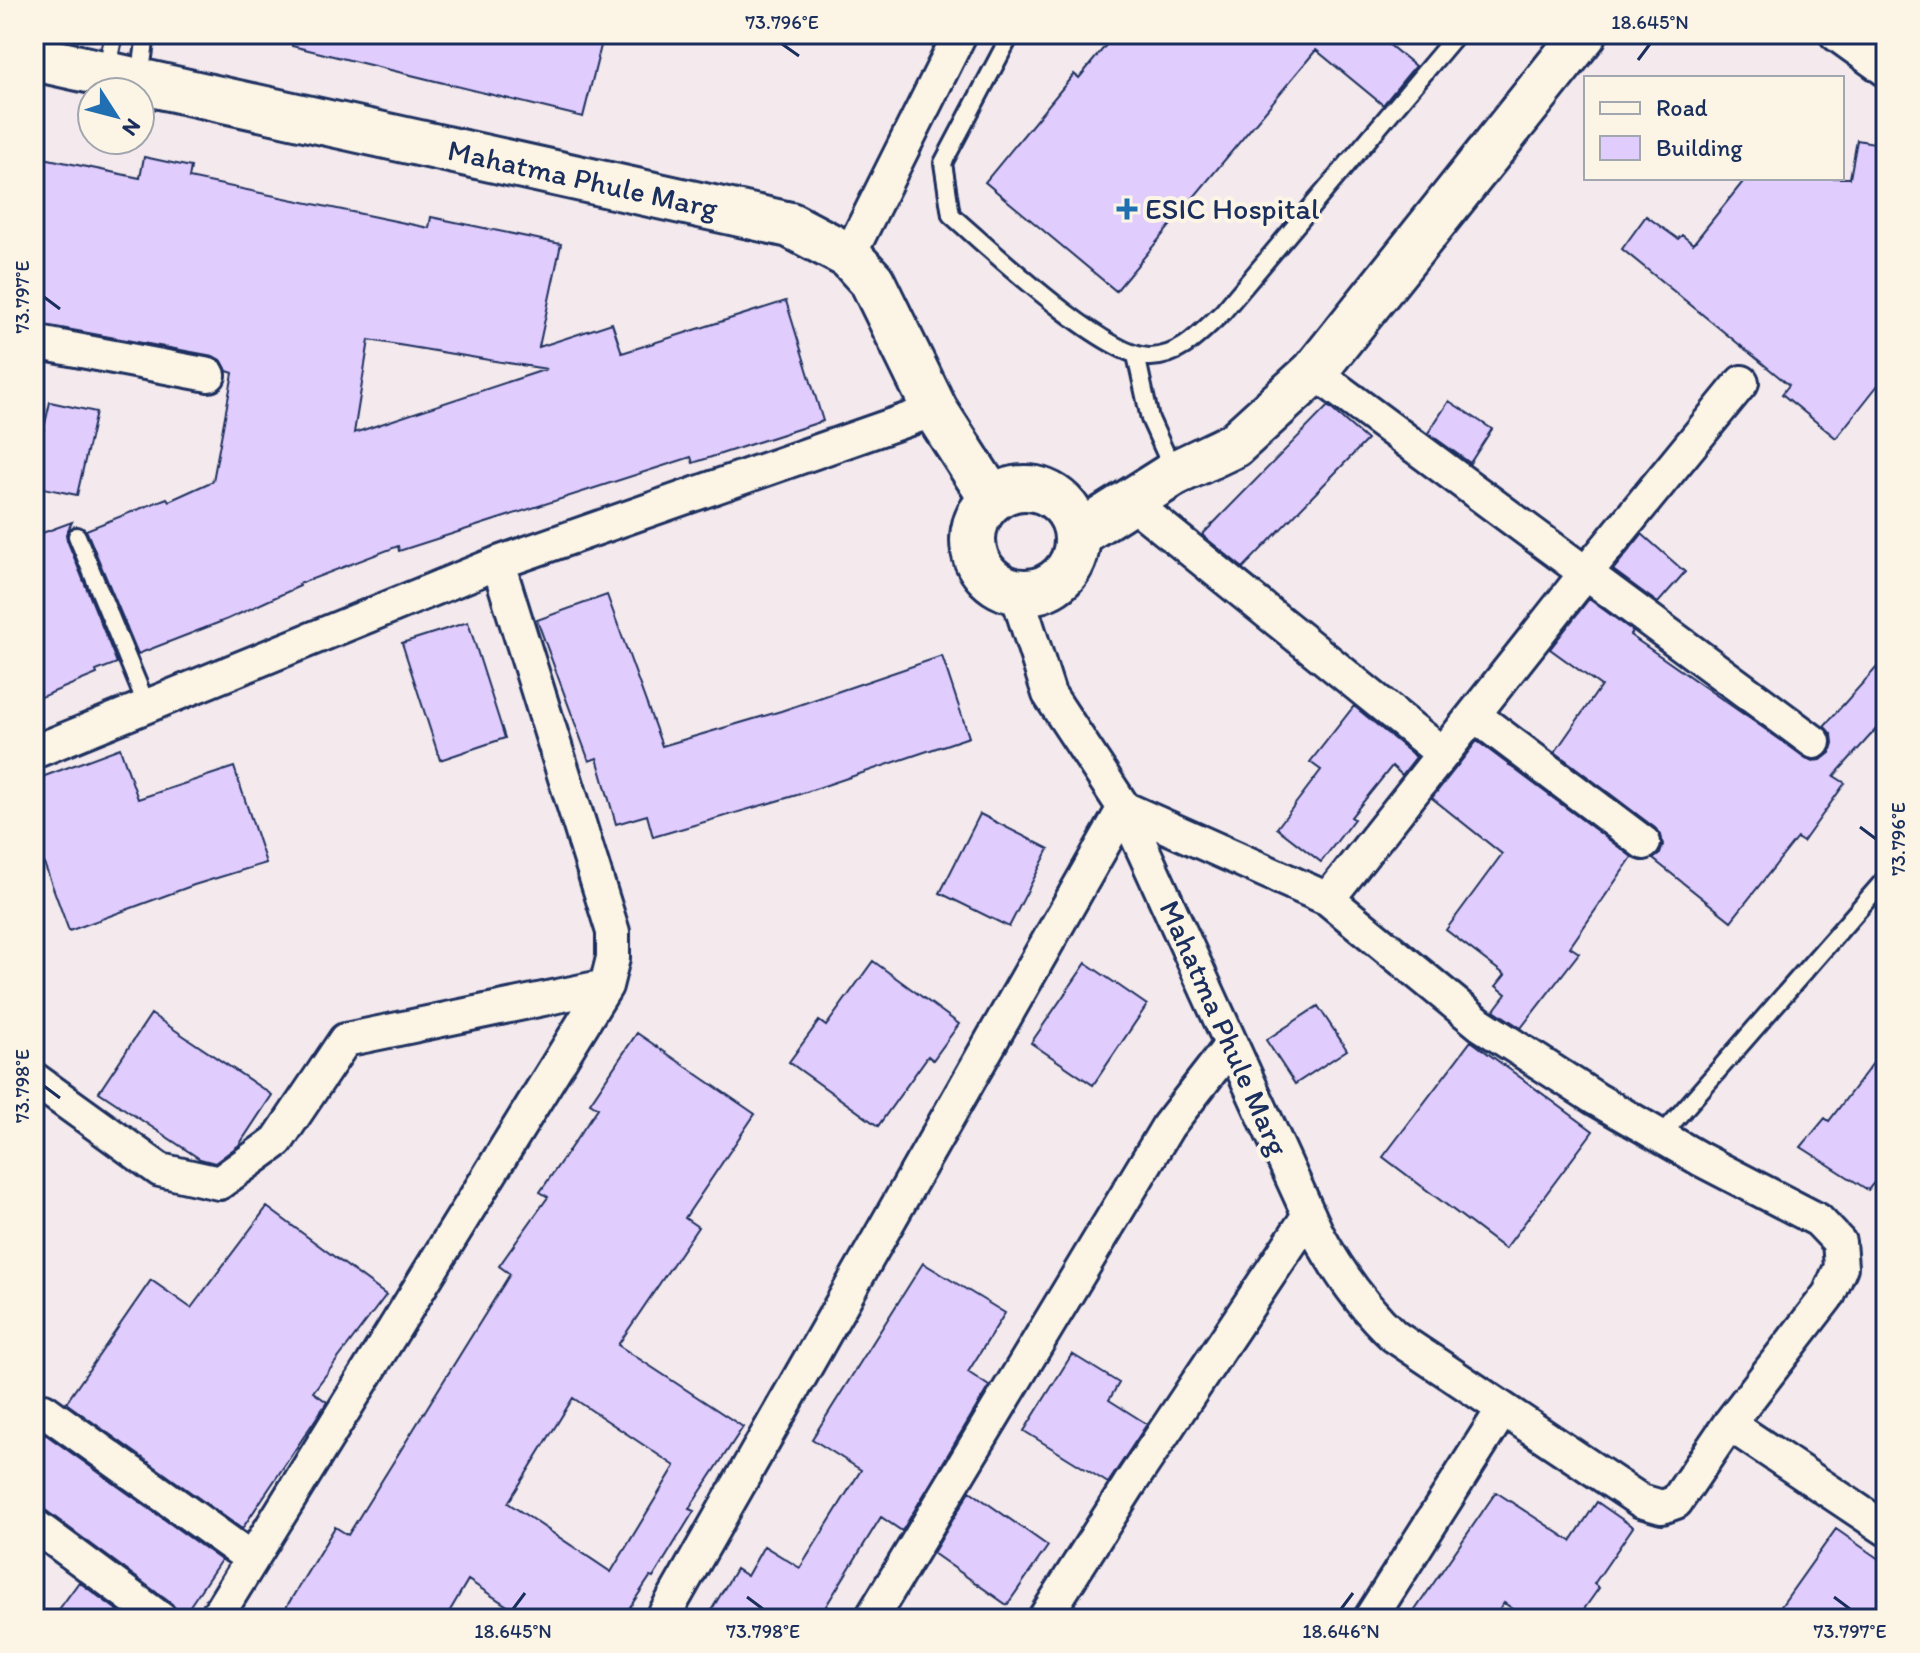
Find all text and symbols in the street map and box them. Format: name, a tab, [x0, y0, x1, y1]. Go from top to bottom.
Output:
text: 73.796°E	[745, 10, 819, 34]
text: 18.645°N	[1611, 10, 1689, 34]
north arrow	[76, 76, 156, 156]
legend	[1584, 76, 1844, 180]
text: Road	[1656, 93, 1708, 122]
text: N	[116, 114, 147, 141]
street label: Mahatma Phule Marg	[444, 131, 722, 227]
text: Building	[1656, 133, 1743, 162]
place label: ESIC Hospital	[1145, 190, 1320, 227]
marker: ESIC Hospital	[1116, 198, 1138, 220]
text: 73.797°E	[10, 261, 34, 333]
text: 73.796°E	[1886, 802, 1910, 876]
street label: Mahatma Phule Marg	[1152, 895, 1298, 1162]
text: 73.798°E	[10, 1049, 34, 1123]
text: 18.645°N	[474, 1619, 552, 1643]
text: 73.798°E	[726, 1619, 800, 1643]
text: 18.646°N	[1302, 1619, 1380, 1643]
text: 73.797°E	[1814, 1619, 1886, 1643]

